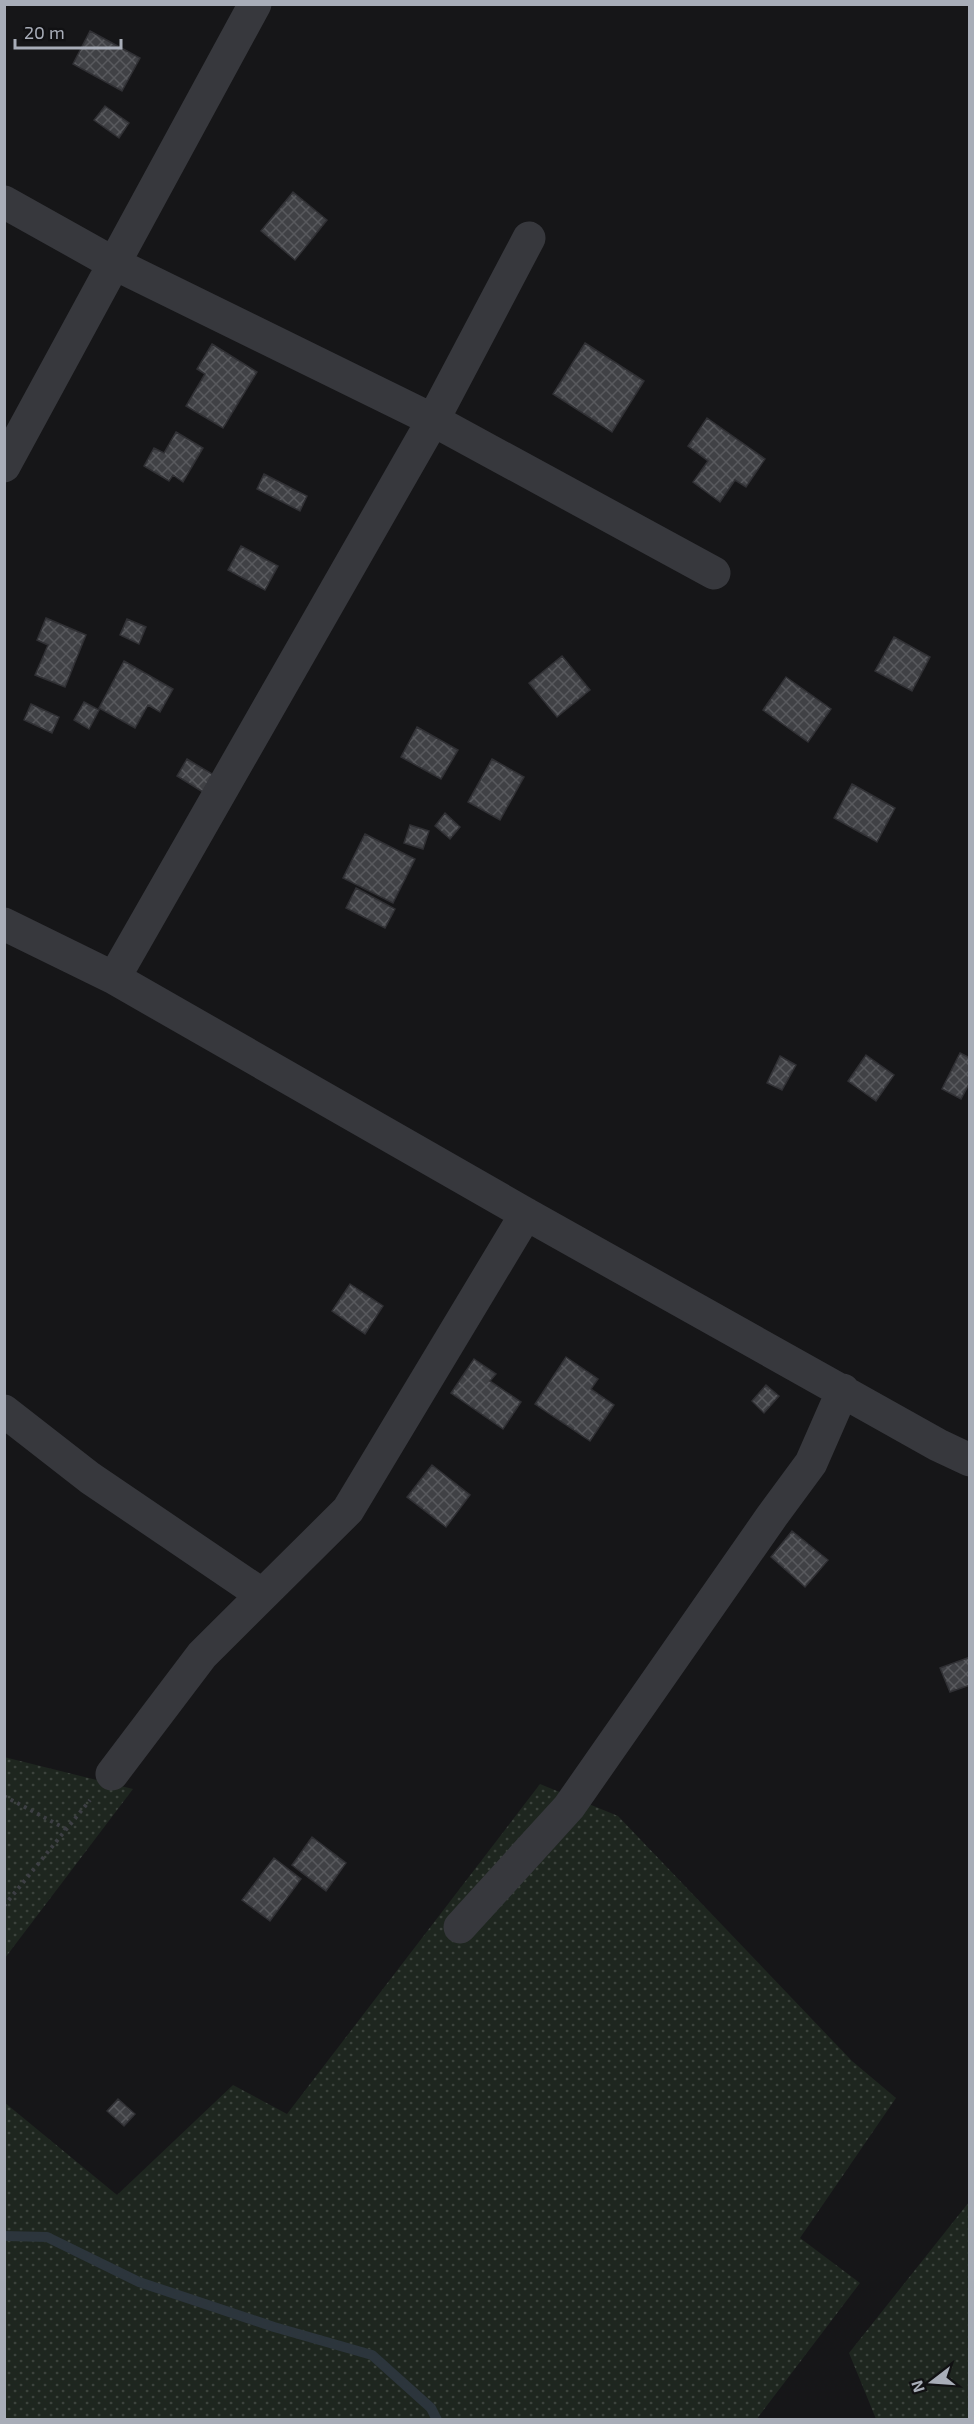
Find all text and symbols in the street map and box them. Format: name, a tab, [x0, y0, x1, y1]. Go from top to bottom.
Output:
scale bar	[15, 12, 122, 50]
text: 20 m	[24, 21, 65, 43]
north arrow	[902, 2352, 962, 2412]
text: N	[906, 2378, 928, 2395]

